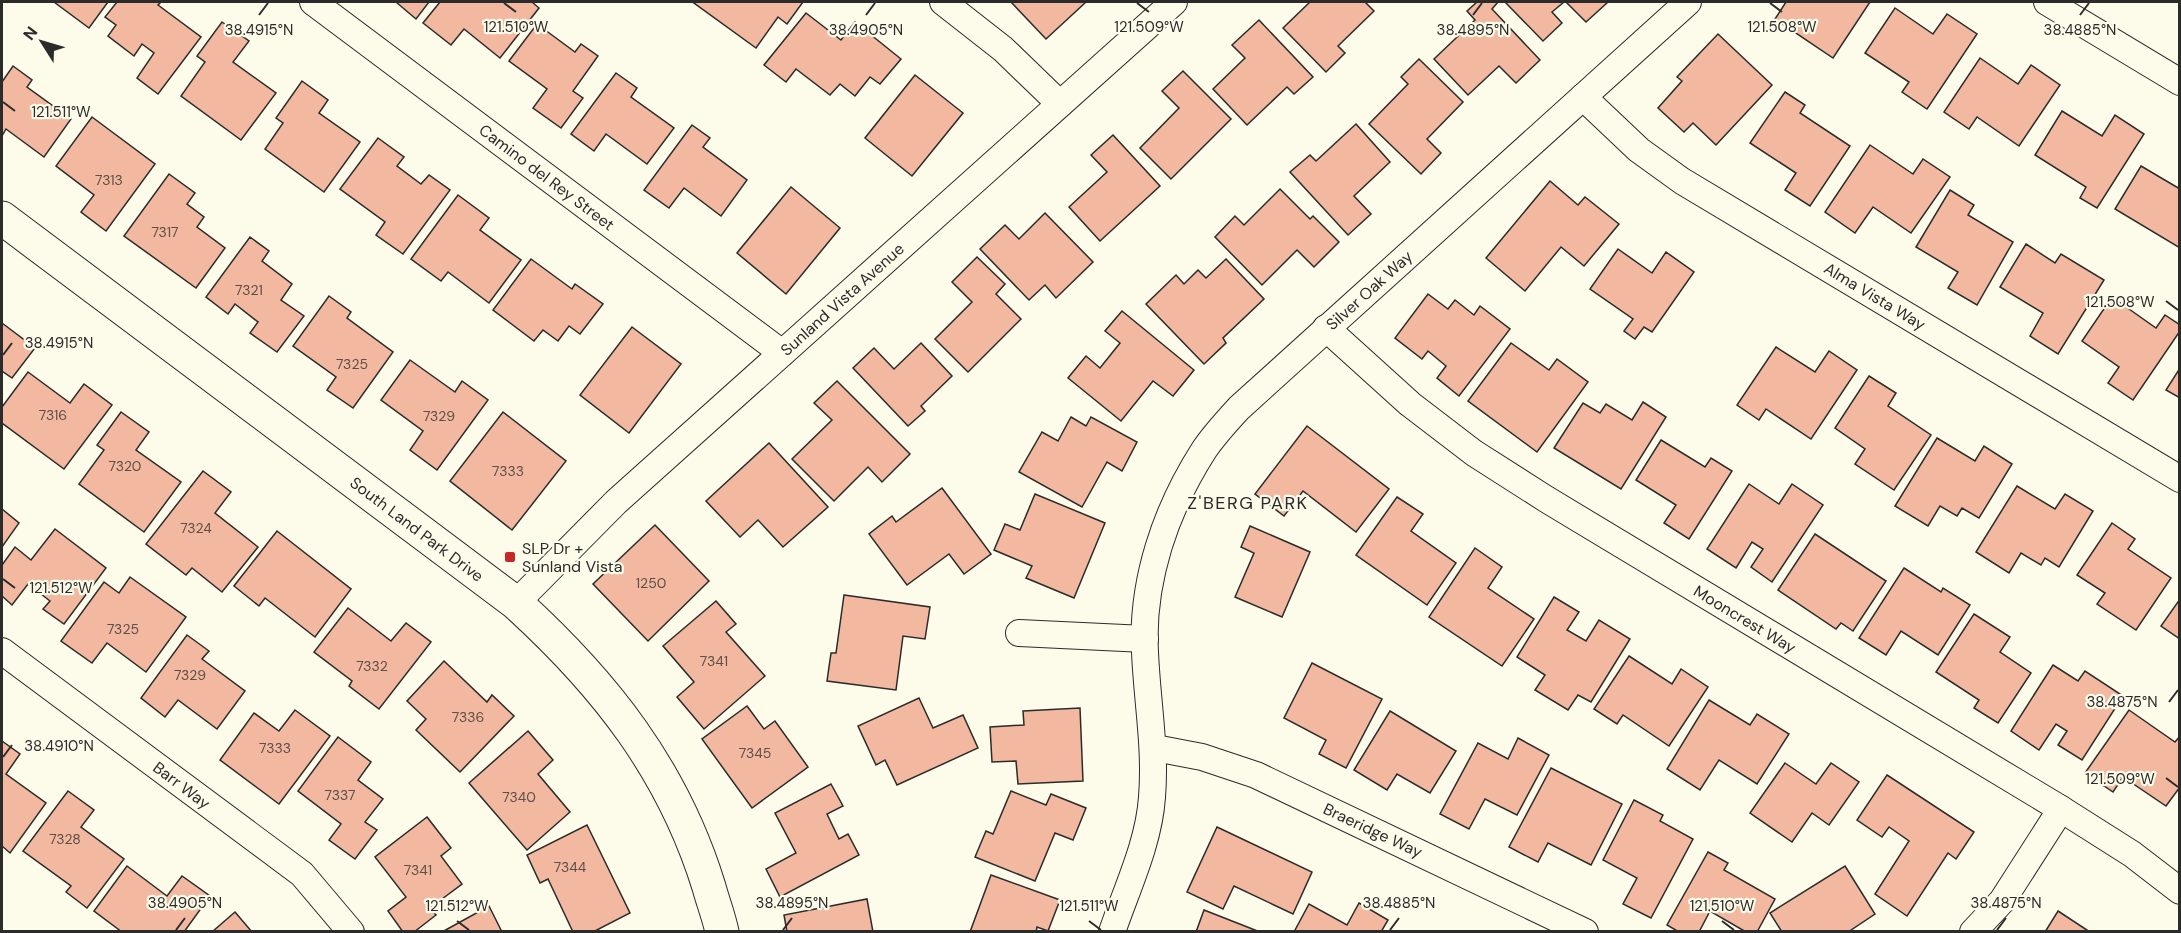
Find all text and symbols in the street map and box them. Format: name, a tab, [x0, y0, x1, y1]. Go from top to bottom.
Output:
north arrow	[12, 12, 72, 72]
text: 121.510°W	[484, 17, 549, 37]
text: 121.509°W	[1114, 17, 1184, 37]
text: 121.508°W	[1747, 17, 1817, 37]
text: 38.4915°N	[225, 20, 293, 40]
text: 38.4905°N	[829, 20, 903, 40]
text: 38.4895°N	[1437, 20, 1509, 40]
text: 38.4885°N	[2044, 20, 2116, 40]
text: N	[19, 22, 42, 44]
text: 121.511°W	[31, 102, 91, 122]
street label: Camino del Rey Street	[475, 120, 619, 235]
house number: 7313	[95, 171, 123, 189]
house number: 7317	[152, 223, 179, 241]
street label: Sunland Vista Avenue	[776, 238, 909, 360]
street label: Silver Oak Way	[1322, 246, 1417, 335]
street label: Alma Vista Way	[1820, 258, 1929, 335]
house number: 7321	[235, 281, 263, 299]
text: 121.508°W	[2085, 292, 2155, 312]
text: 38.4915°N	[25, 333, 93, 353]
house number: 7325	[336, 355, 368, 373]
house number: 7316	[39, 406, 67, 424]
house number: 7329	[423, 407, 455, 425]
house number: 7320	[109, 457, 141, 475]
house number: 7333	[492, 462, 524, 480]
street label: South Land Park Drive	[346, 472, 488, 587]
district label: Z'BERG PARK	[1187, 491, 1309, 515]
house number: 7324	[180, 519, 212, 537]
place label: SLP Dr + Sunland Vista	[522, 538, 623, 577]
marker: SLP Dr + Sunland Vista	[503, 550, 517, 564]
house number: 1250	[636, 574, 666, 592]
text: 121.512°W	[29, 578, 93, 598]
street label: Mooncrest Way	[1690, 581, 1800, 658]
house number: 7325	[107, 620, 139, 638]
house number: 7341	[700, 652, 728, 670]
house number: 7332	[356, 657, 388, 675]
house number: 7329	[174, 666, 206, 684]
text: 38.4875°N	[2086, 692, 2158, 712]
house number: 7336	[452, 708, 484, 726]
text: 38.4910°N	[24, 736, 94, 756]
house number: 7333	[259, 739, 291, 757]
house number: 7345	[739, 744, 771, 762]
street label: Barr Way	[149, 757, 215, 814]
text: 121.509°W	[2085, 769, 2155, 789]
house number: 7337	[325, 786, 355, 804]
house number: 7340	[502, 788, 536, 806]
street label: Braeridge Way	[1320, 798, 1426, 863]
house number: 7328	[49, 830, 81, 848]
house number: 7344	[554, 858, 587, 876]
house number: 7341	[404, 861, 432, 879]
text: 38.4905°N	[148, 893, 222, 913]
text: 38.4895°N	[756, 893, 828, 913]
text: 38.4885°N	[1363, 893, 1435, 913]
text: 38.4875°N	[1970, 893, 2042, 913]
text: 121.512°W	[425, 896, 489, 916]
text: 121.511°W	[1059, 896, 1119, 916]
text: 121.510°W	[1690, 896, 1755, 916]

